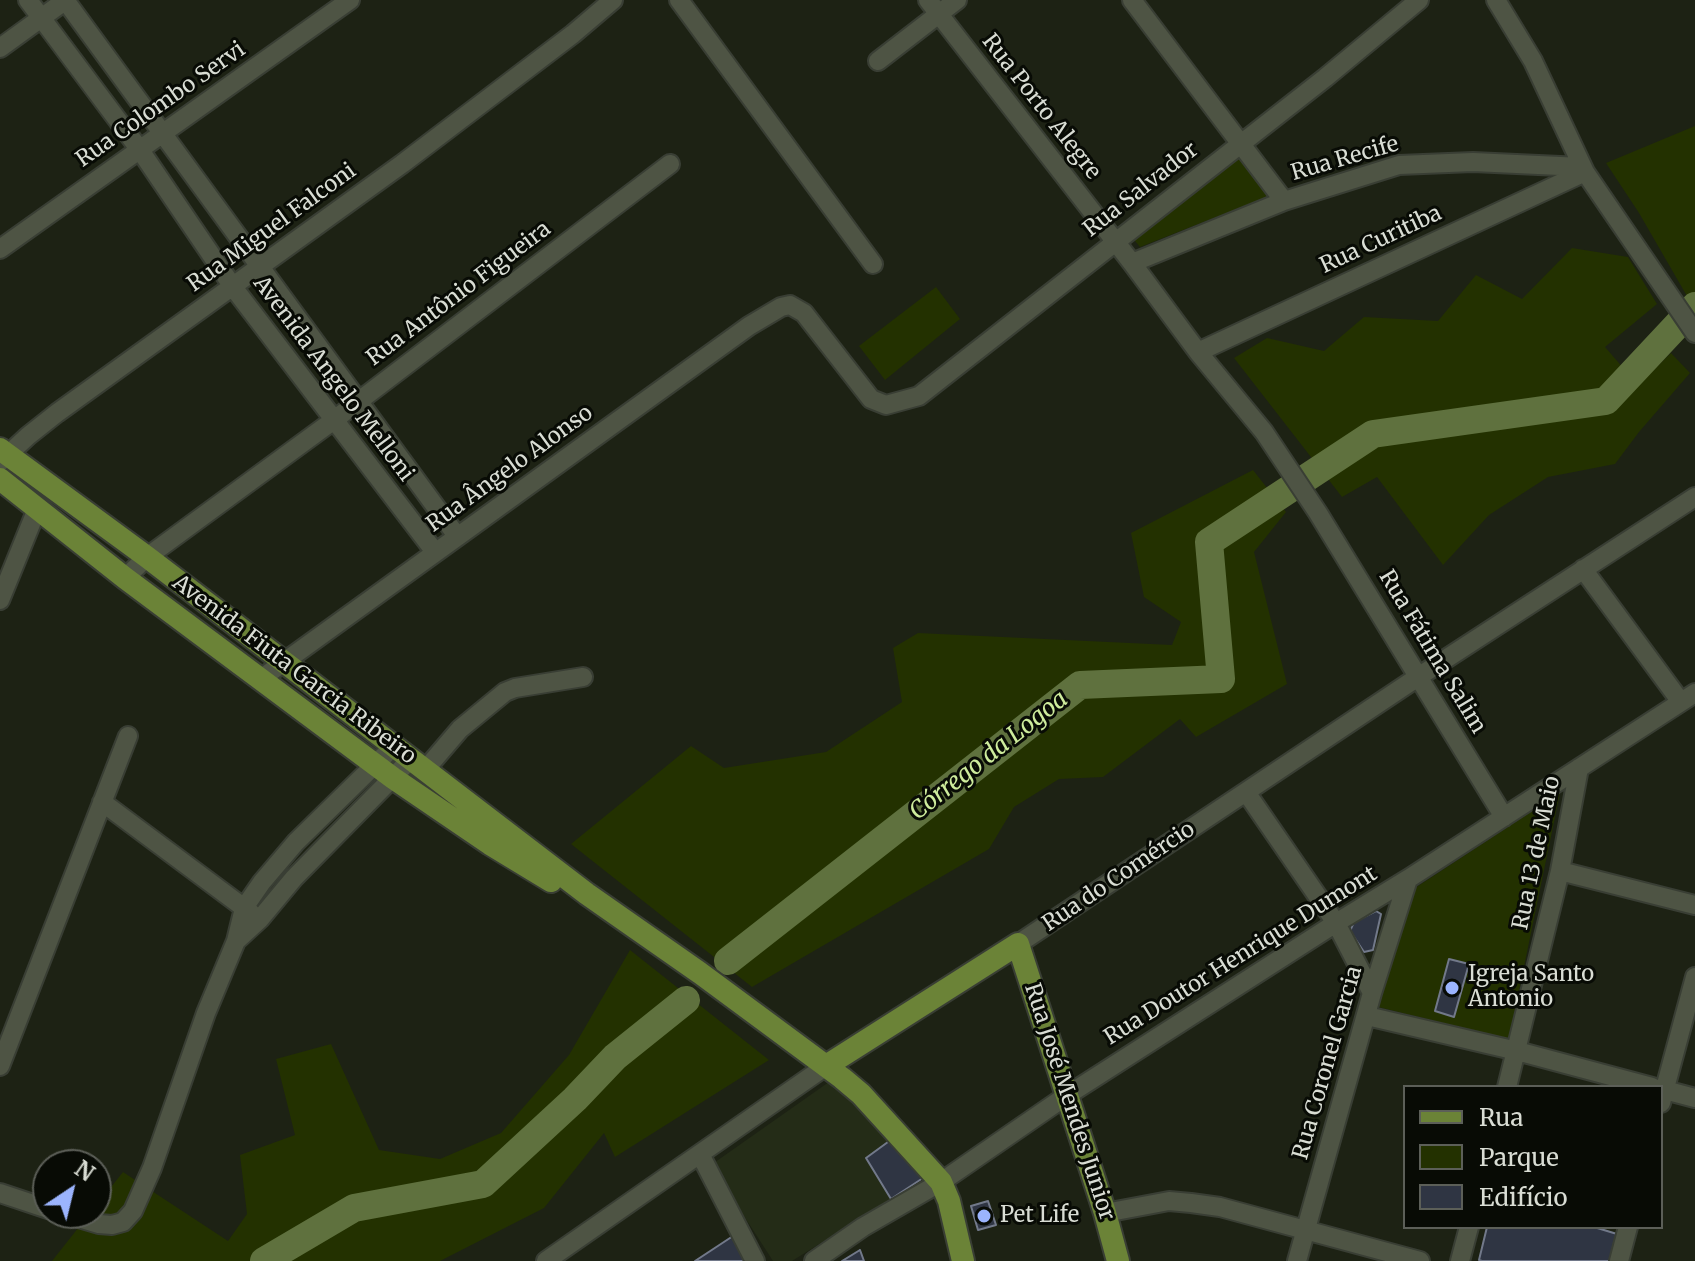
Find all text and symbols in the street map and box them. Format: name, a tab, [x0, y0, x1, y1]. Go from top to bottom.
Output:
street label: Rua Porto Alegre	[976, 29, 1106, 185]
street label: Rua Colombo Servi	[71, 37, 251, 173]
street label: Rua Recife	[1288, 131, 1402, 187]
street label: Rua Salvador	[1079, 137, 1203, 243]
street label: Rua Miguel Falconi	[183, 158, 361, 298]
street label: Rua Curitiba	[1316, 200, 1446, 280]
street label: Rua Antônio Figueira	[362, 216, 556, 372]
street label: Avenida Angelo Melloni	[247, 271, 419, 487]
street label: Rua Ângelo Alonso	[422, 400, 598, 538]
street label: Rua Fátima Salim	[1373, 566, 1491, 738]
street label: Avenida Fiuta Garcia Ribeiro	[167, 570, 421, 770]
water label: Córrego da Logoa	[904, 685, 1074, 827]
street label: Rua 13 de Maio	[1508, 774, 1566, 932]
street label: Rua do Comércio	[1038, 816, 1200, 938]
street label: Rua Doutor Henrique Dumont	[1100, 861, 1382, 1051]
place label: Igreja Santo Antonio	[1468, 962, 1594, 1014]
street label: Rua Coronel Garcia	[1288, 963, 1368, 1163]
marker: Igreja Santo Antonio	[1443, 979, 1461, 997]
street label: Rua José Mendes Junior	[1018, 980, 1120, 1224]
legend	[1403, 1085, 1663, 1229]
text: Rua	[1479, 1102, 1523, 1133]
text: Parque	[1479, 1142, 1559, 1173]
north arrow	[32, 1149, 112, 1229]
text: N	[69, 1155, 100, 1187]
text: Edifício	[1479, 1182, 1567, 1213]
place label: Pet Life	[1000, 1203, 1079, 1229]
marker: Pet Life	[975, 1207, 993, 1225]

